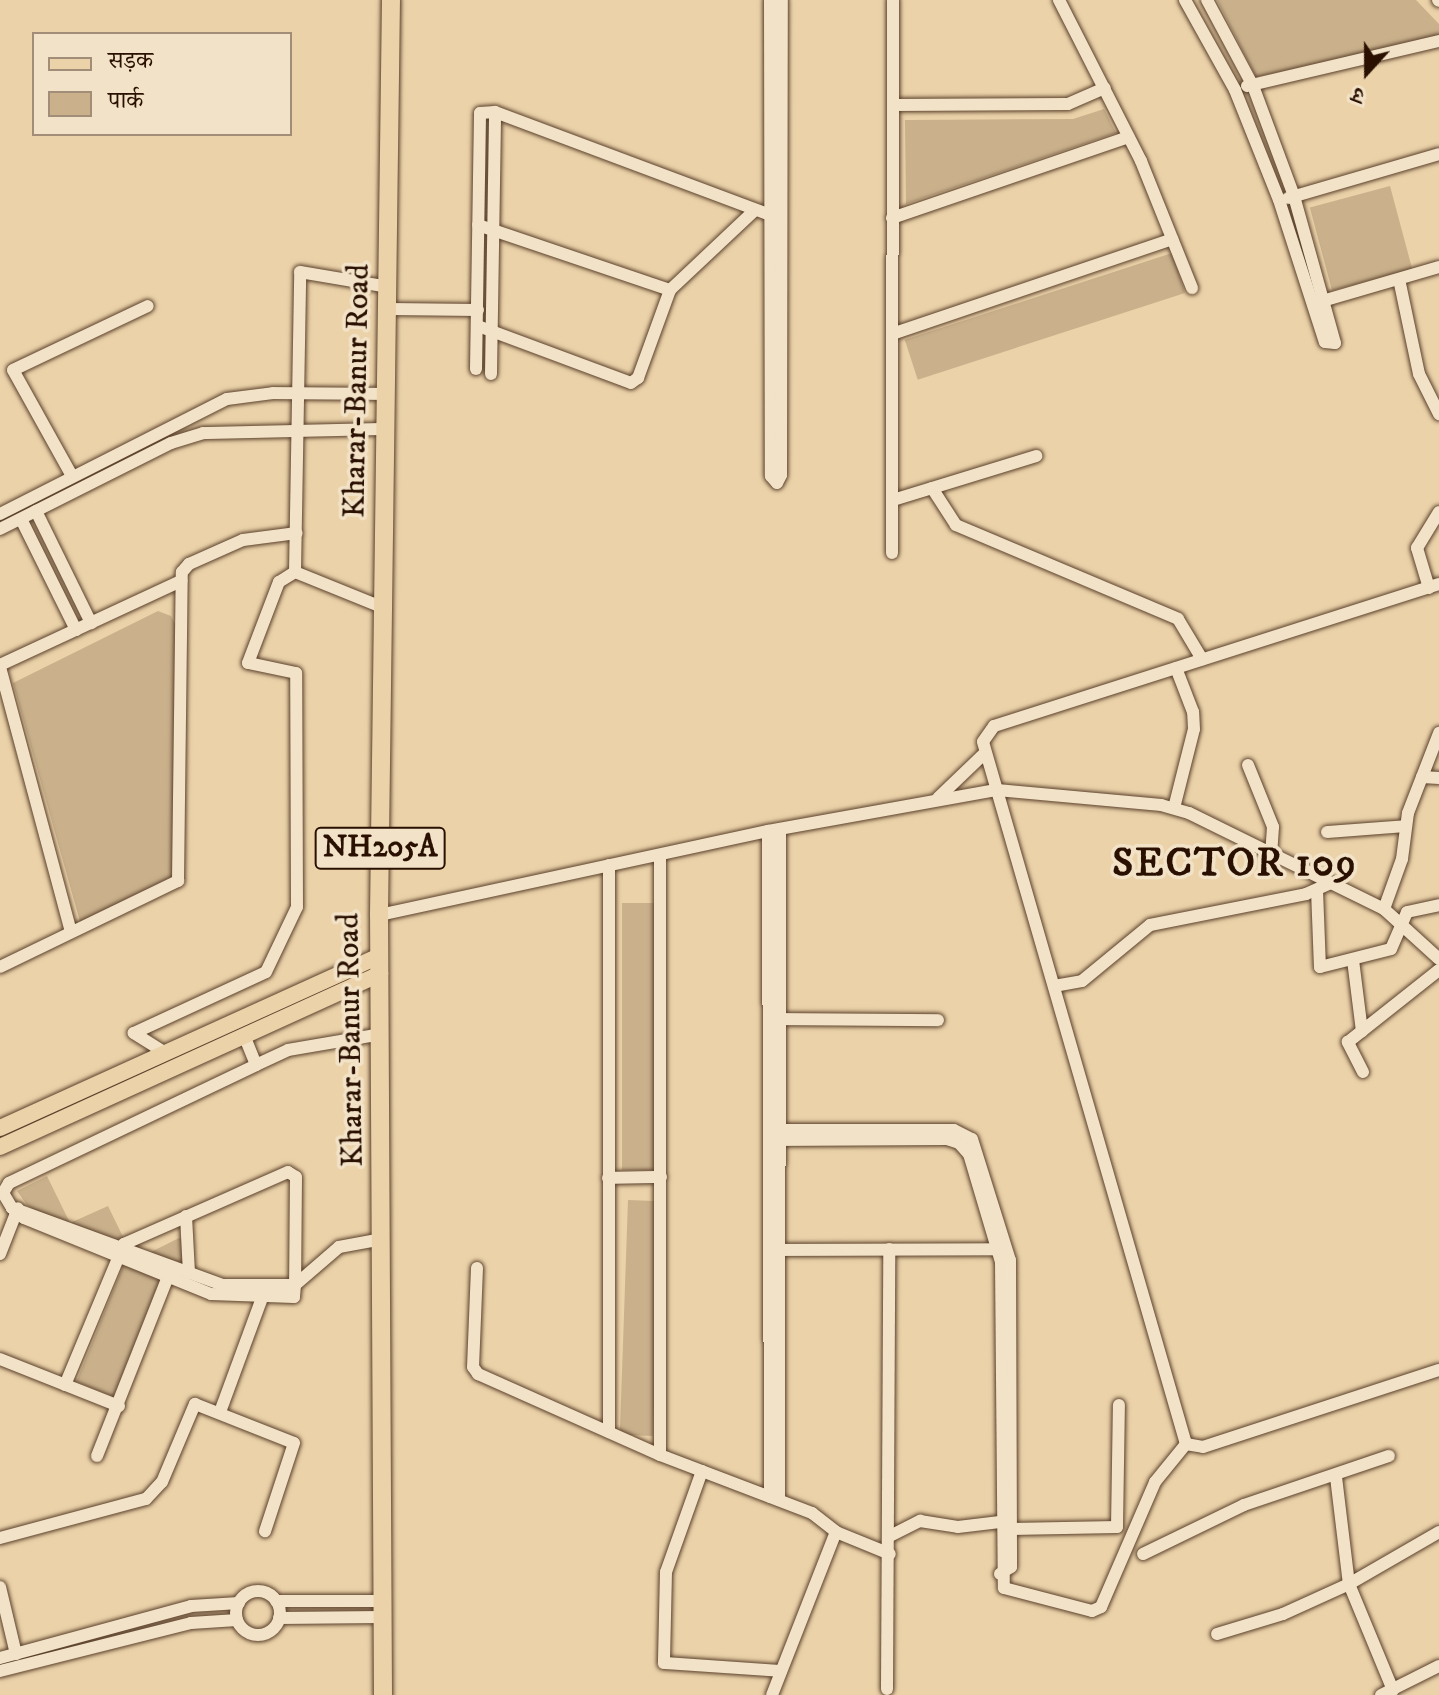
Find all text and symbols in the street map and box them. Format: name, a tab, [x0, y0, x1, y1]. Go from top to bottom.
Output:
legend	[32, 32, 292, 136]
north arrow	[1327, 32, 1407, 112]
text: सड़क	[108, 46, 153, 76]
text: उ	[1348, 80, 1368, 109]
text: पार्क	[108, 86, 143, 116]
street label: Kharar-Banur Road	[336, 264, 378, 518]
road number: NH205A	[314, 822, 446, 874]
district label: SECTOR 109	[1112, 840, 1358, 888]
street label: Kharar-Banur Road	[330, 913, 372, 1167]

